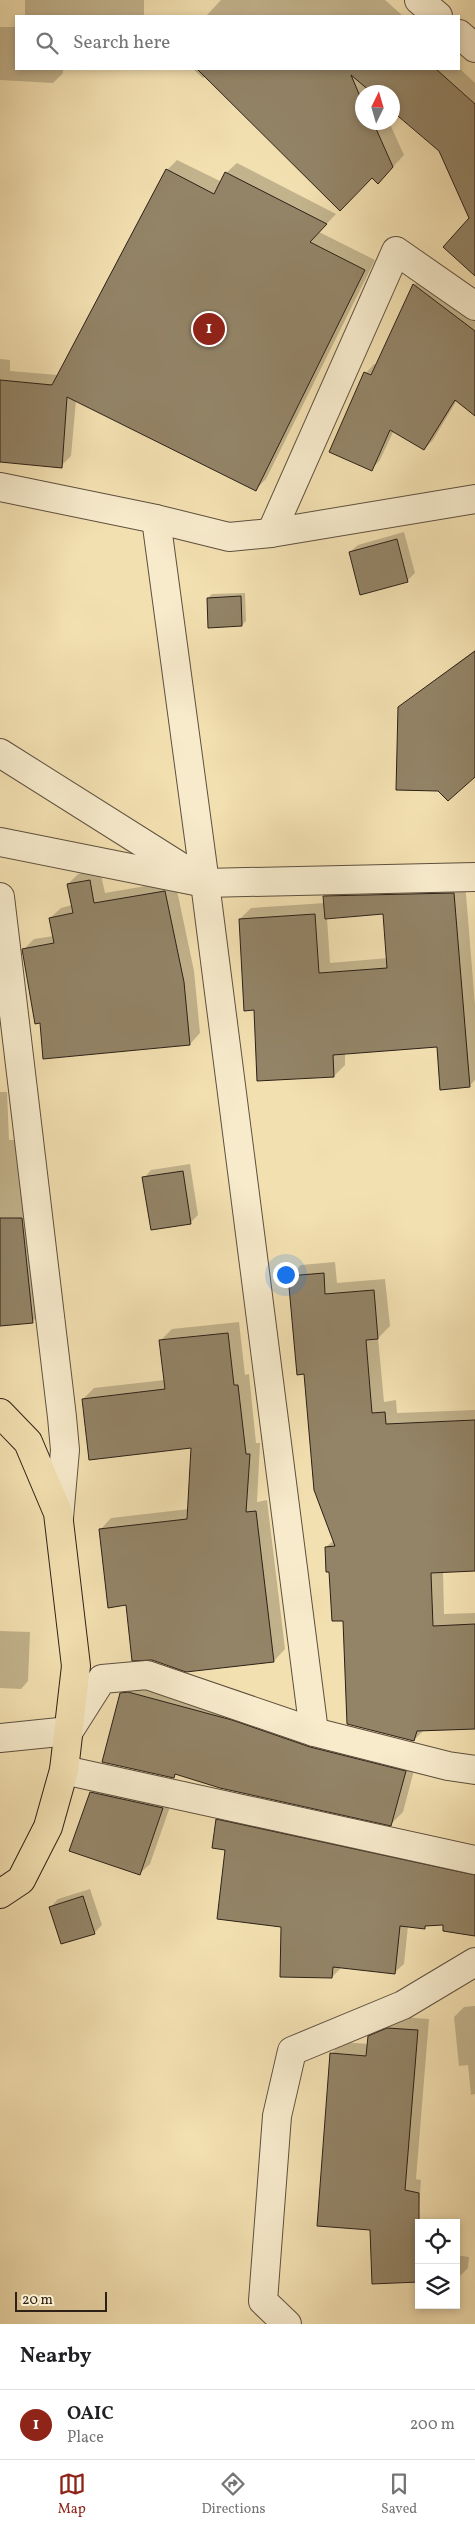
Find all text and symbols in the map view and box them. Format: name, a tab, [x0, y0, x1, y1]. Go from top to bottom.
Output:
search box	[15, 15, 460, 70]
icon: search	[33, 29, 61, 57]
text: Search here	[73, 30, 170, 56]
north arrow	[355, 85, 400, 130]
pin: 1	[193, 310, 225, 348]
your location	[273, 1262, 299, 1288]
map controls	[415, 2219, 460, 2309]
button: locate	[415, 2219, 460, 2264]
button: layers	[415, 2264, 460, 2309]
scale bar	[15, 2289, 108, 2312]
text: 20 m	[22, 2291, 53, 2310]
text: Nearby	[20, 2342, 91, 2371]
text: OAIC	[67, 2401, 114, 2427]
text: 1	[33, 2414, 39, 2436]
text: 200 m	[410, 2414, 455, 2436]
text: Place	[67, 2427, 104, 2449]
tab: Map	[58, 2470, 86, 2519]
tab: Directions	[201, 2470, 266, 2519]
tab: Saved	[381, 2470, 417, 2519]

